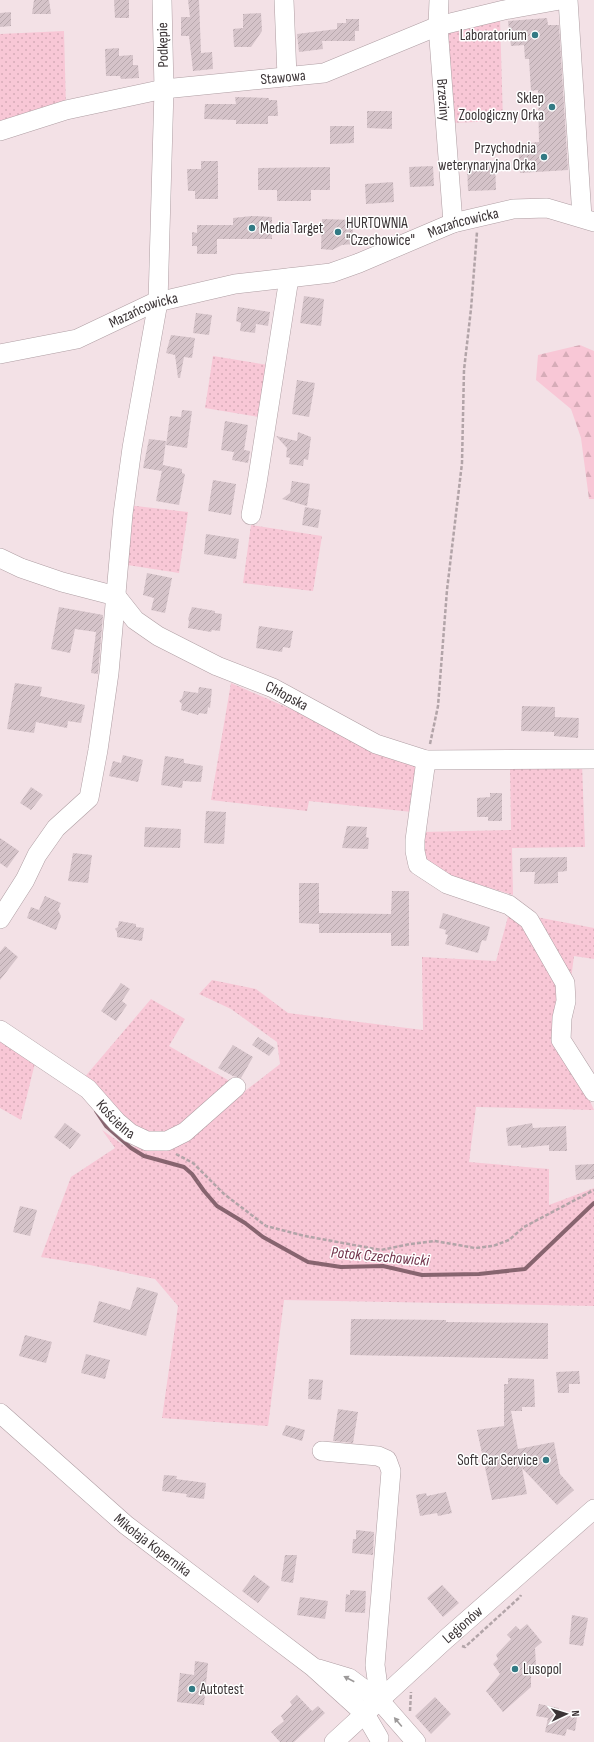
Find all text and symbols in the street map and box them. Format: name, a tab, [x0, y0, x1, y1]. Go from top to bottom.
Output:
street label: Podkępie	[153, 22, 173, 68]
place label: Laboratorium	[460, 26, 527, 45]
marker: Laboratorium	[530, 30, 540, 40]
street label: Stawowa	[259, 65, 307, 89]
street label: Brzeziny	[433, 78, 455, 122]
place label: Sklep Zoologiczny Orka	[459, 89, 544, 125]
marker: Sklep Zoologiczny Orka	[547, 102, 557, 112]
place label: Przychodnia weterynaryjna Orka	[438, 139, 536, 175]
marker: Przychodnia weterynaryjna Orka	[539, 152, 549, 162]
street label: Mazańcowicka	[425, 203, 501, 242]
place label: HURTOWNIA "Czechowice"	[346, 214, 415, 250]
place label: Media Target	[260, 219, 324, 238]
marker: Media Target	[247, 223, 257, 233]
marker: HURTOWNIA "Czechowice"	[333, 227, 343, 237]
street label: Mazańcowicka	[105, 288, 180, 332]
street label: Chłopska	[263, 676, 312, 715]
street label: Kościelna	[92, 1096, 138, 1143]
water label: Potok Czechowicki	[330, 1243, 431, 1271]
place label: Soft Car Service	[457, 1451, 538, 1470]
marker: Soft Car Service	[541, 1455, 551, 1465]
street label: Mikołaja Kopernika	[110, 1509, 196, 1581]
street label: Legionów	[438, 1601, 487, 1647]
place label: Lusopol	[523, 1660, 562, 1679]
marker: Lusopol	[510, 1664, 520, 1674]
one-way arrow	[343, 1676, 355, 1683]
place label: Autotest	[199, 1680, 244, 1699]
marker: Autotest	[187, 1684, 197, 1694]
north arrow	[546, 1694, 586, 1734]
text: N	[569, 1710, 582, 1717]
one-way arrow	[393, 1716, 402, 1727]

